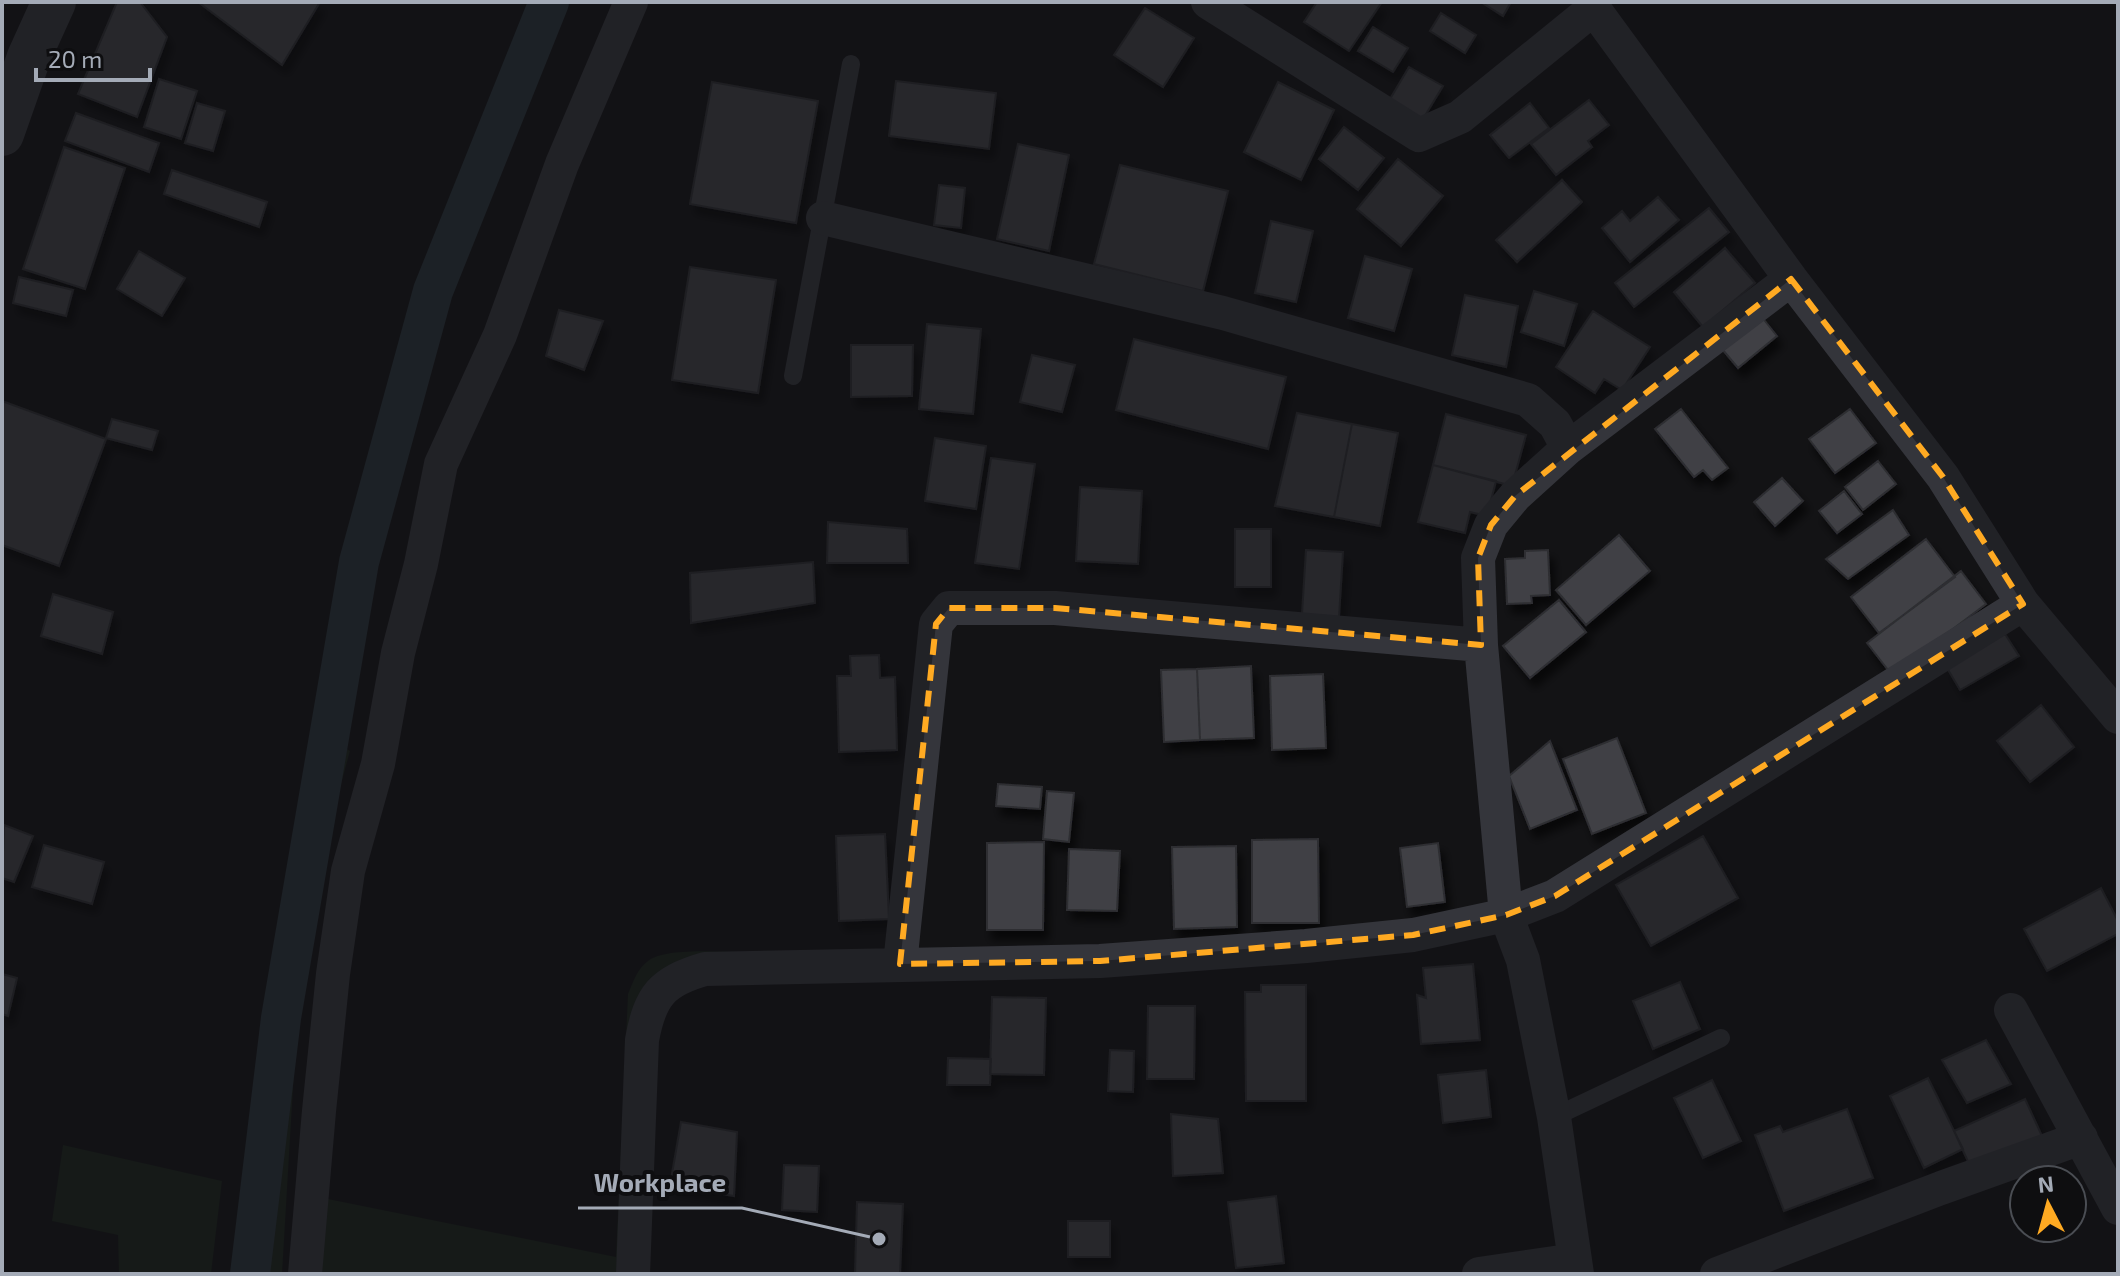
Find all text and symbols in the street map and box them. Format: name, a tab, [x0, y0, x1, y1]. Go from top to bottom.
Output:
scale bar	[36, 32, 150, 82]
text: 20 m	[48, 44, 102, 73]
callout: Workplace	[578, 1158, 742, 1208]
north arrow	[2008, 1164, 2088, 1244]
text: Workplace	[594, 1166, 726, 1197]
text: N	[2037, 1169, 2055, 1197]

